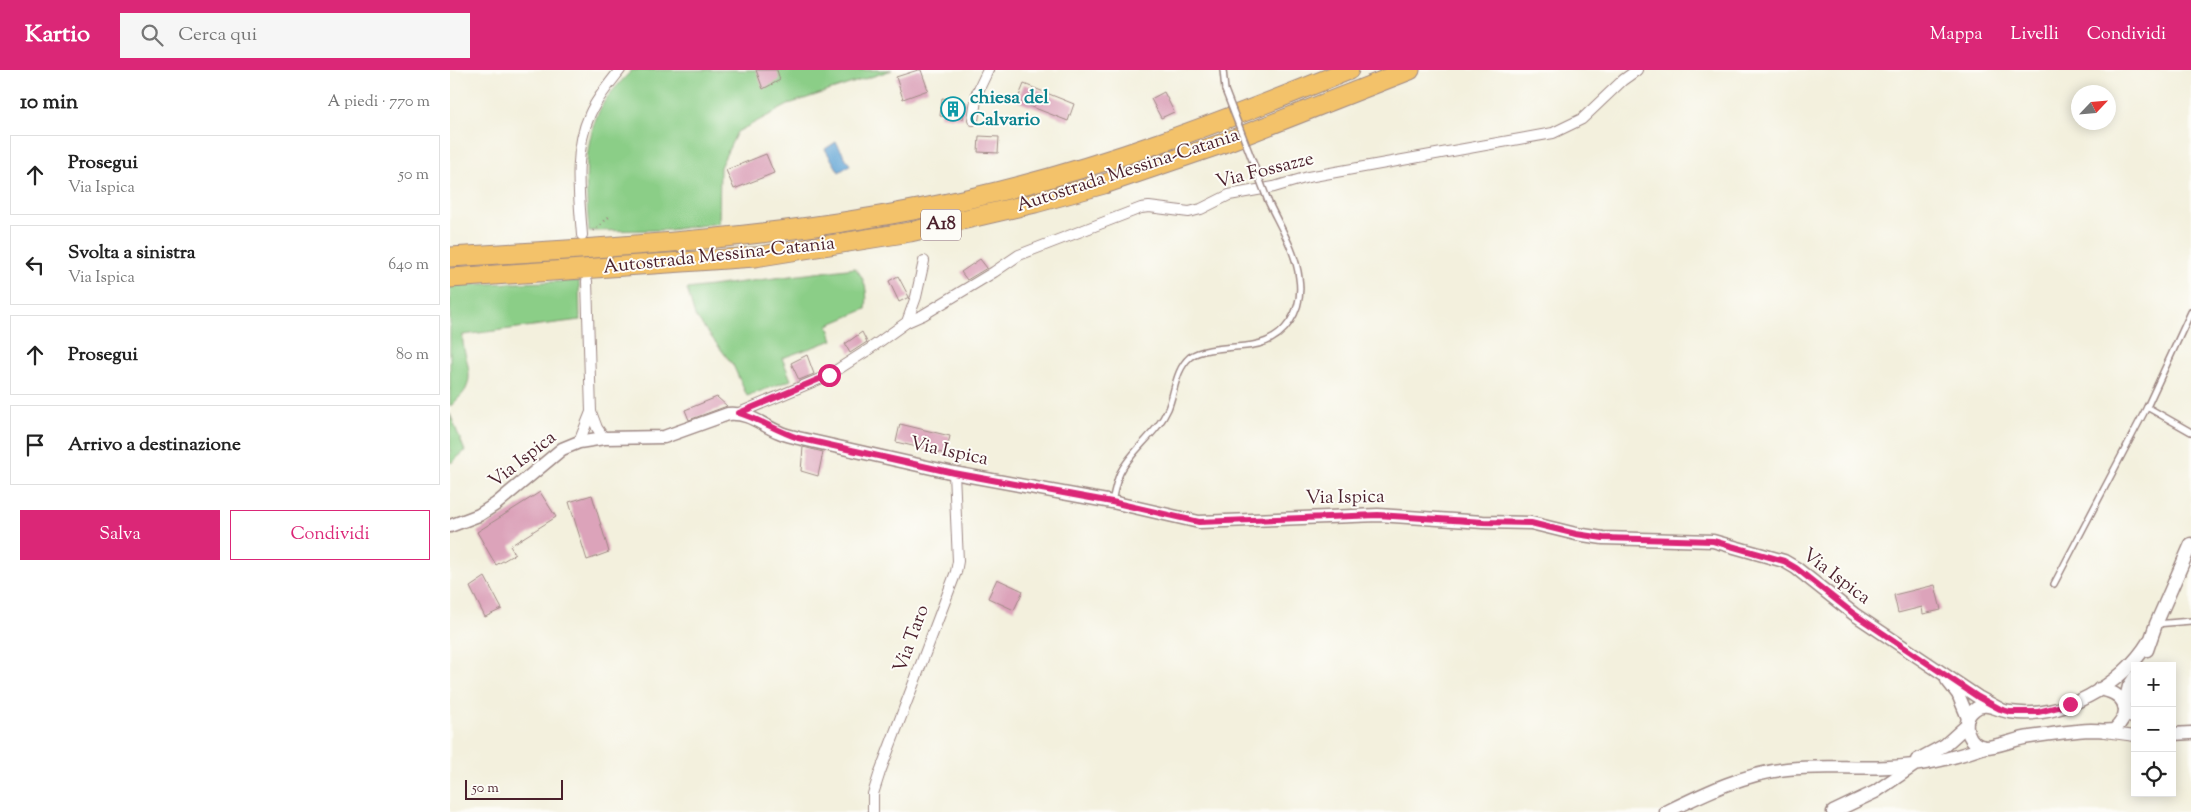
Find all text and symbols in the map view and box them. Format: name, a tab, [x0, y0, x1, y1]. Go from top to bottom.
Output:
search box	[120, 13, 470, 58]
text: Kartio	[25, 18, 90, 52]
icon: search	[138, 21, 166, 49]
text: Cerca qui	[178, 22, 257, 49]
text: Mappa	[1930, 22, 1983, 48]
text: Livelli	[2011, 22, 2059, 48]
text: Condividi	[2087, 22, 2166, 48]
place label: chiesa del Calvario	[970, 85, 1049, 134]
north arrow	[2071, 85, 2116, 130]
text: 10 min	[20, 88, 78, 118]
text: A piedi · 770 m	[328, 91, 430, 114]
building icon: chiesa del Calvario	[940, 96, 966, 122]
street label: Autostrada Messina-Catania	[1013, 122, 1243, 220]
street label: Via Fossazze	[1213, 146, 1317, 196]
text: Prosegui	[68, 150, 138, 177]
icon: ahead	[21, 161, 49, 189]
text: 50 m	[398, 164, 429, 187]
text: Via Ispica	[68, 177, 135, 200]
road number: A18	[921, 210, 961, 240]
street label: Autostrada Messina-Catania	[602, 230, 836, 282]
text: Svolta a sinistra	[68, 240, 196, 267]
icon: left	[21, 251, 49, 279]
text: 640 m	[388, 254, 429, 277]
text: Via Ispica	[68, 267, 135, 290]
icon: ahead	[21, 341, 49, 369]
text: Prosegui	[68, 342, 138, 369]
text: 80 m	[396, 344, 429, 367]
route start	[818, 364, 841, 387]
street label: Via Ispica	[483, 425, 563, 495]
icon: arrive	[21, 431, 49, 459]
street label: Via Ispica	[907, 431, 991, 473]
text: Arrivo a destinazione	[68, 432, 241, 459]
street label: Via Ispica	[1305, 484, 1385, 512]
button: Salva	[20, 510, 220, 560]
button: Condividi	[230, 510, 430, 560]
street label: Via Ispica	[1796, 542, 1876, 612]
street label: Via Taro	[887, 601, 937, 677]
map controls	[2131, 662, 2176, 797]
button: +	[2131, 662, 2176, 707]
route end	[2059, 693, 2082, 716]
button: −	[2131, 707, 2176, 752]
button: locate	[2131, 752, 2176, 797]
scale bar	[465, 777, 562, 800]
text: 50 m	[472, 779, 499, 799]

